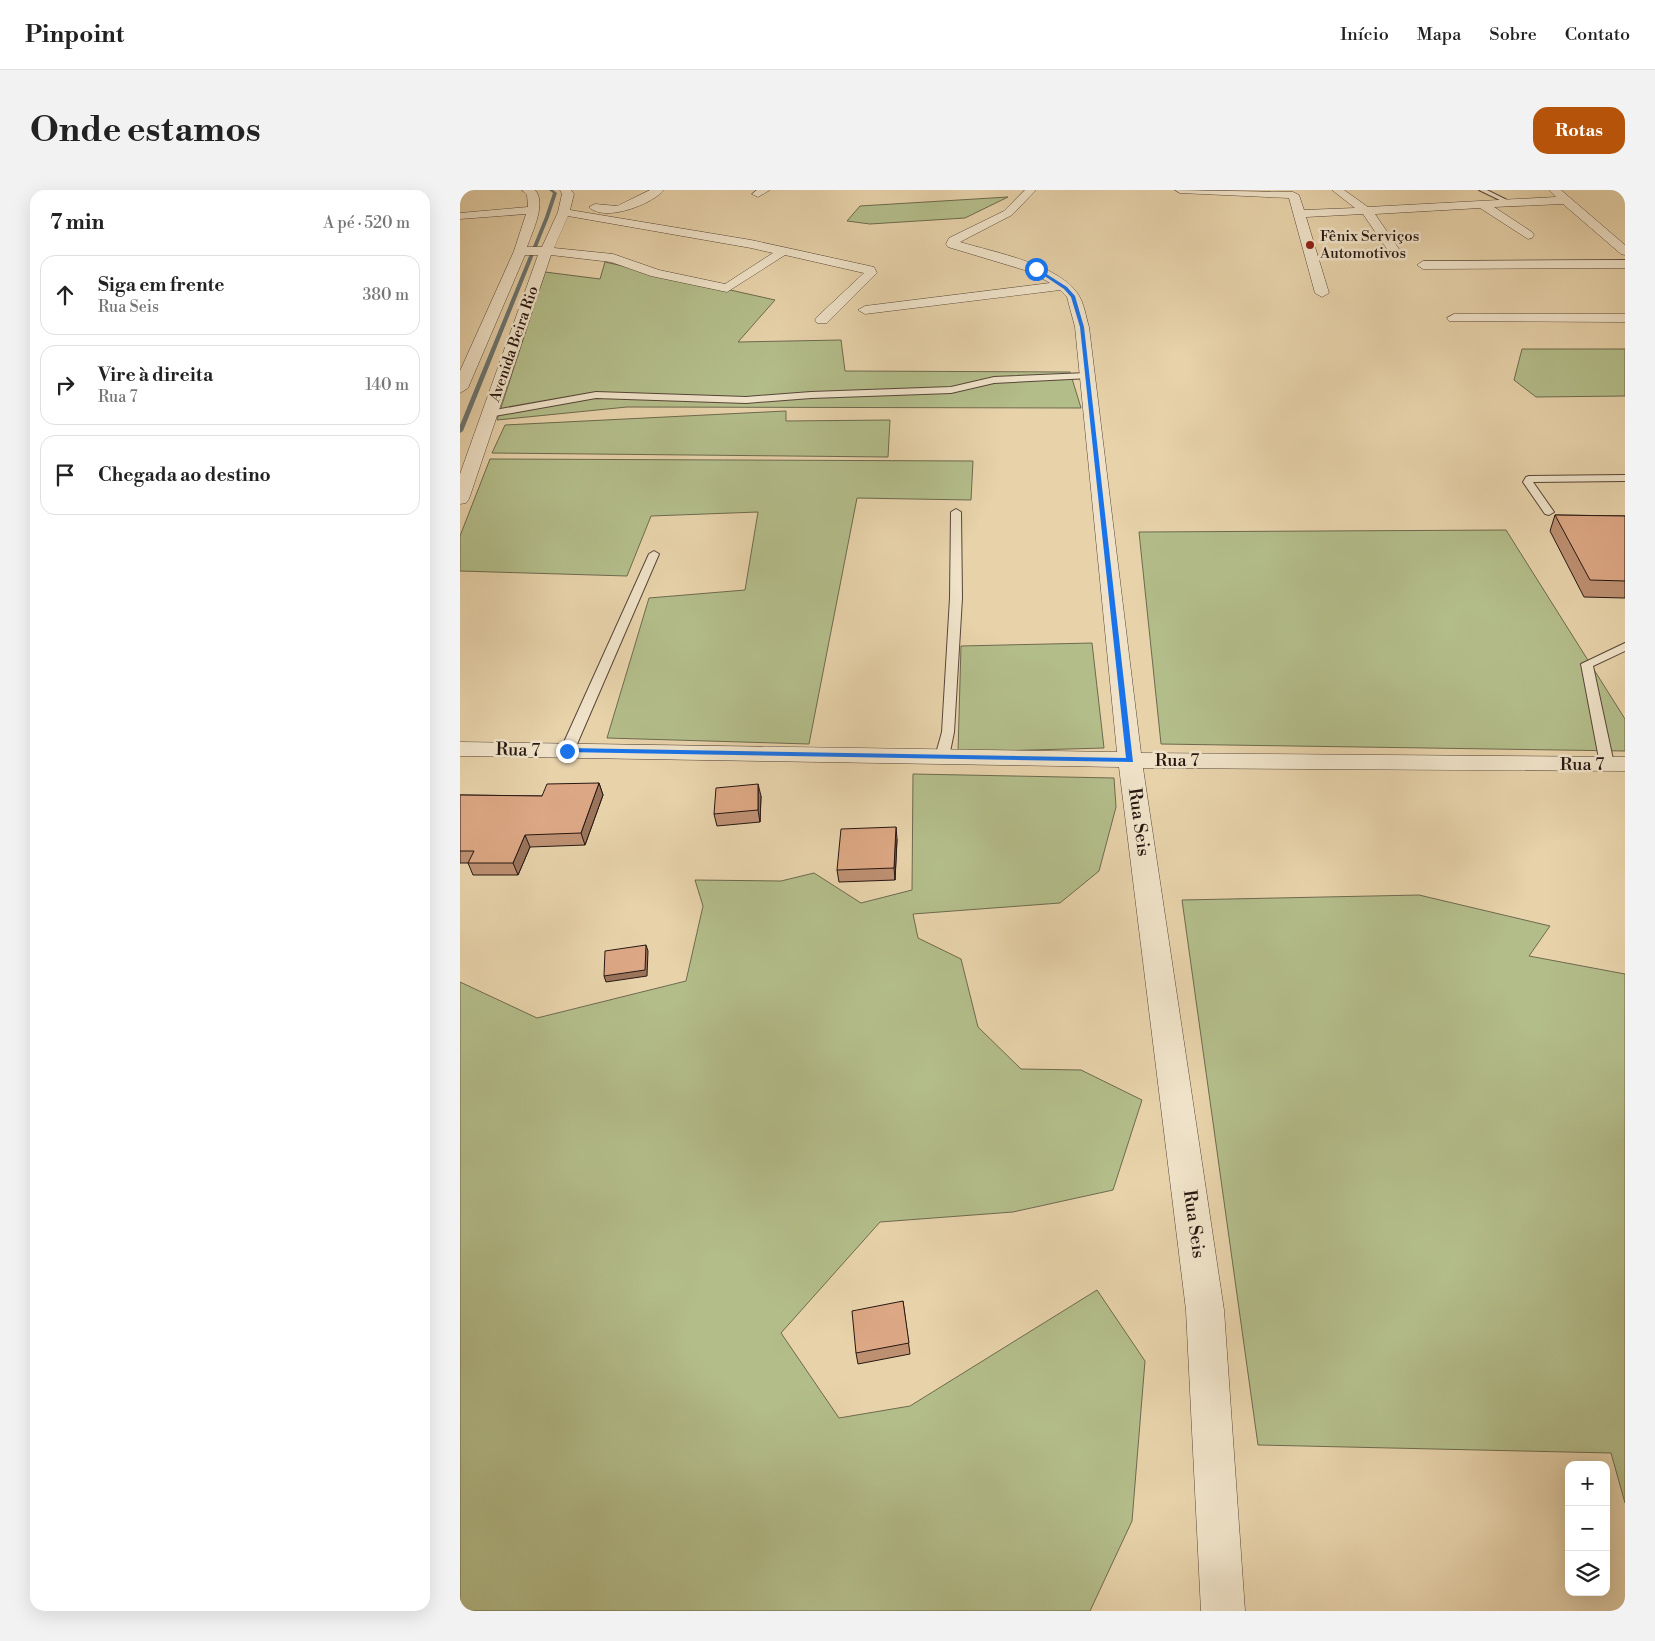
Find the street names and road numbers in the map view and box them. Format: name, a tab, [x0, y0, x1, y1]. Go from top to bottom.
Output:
street label: Avenida Beira Rio	[485, 284, 543, 405]
street label: Rua 7	[496, 738, 540, 762]
street label: Rua 7	[1155, 749, 1199, 772]
street label: Rua 7	[1560, 753, 1604, 776]
street label: Rua Seis	[1123, 786, 1155, 858]
street label: Rua Seis	[1178, 1188, 1210, 1260]

